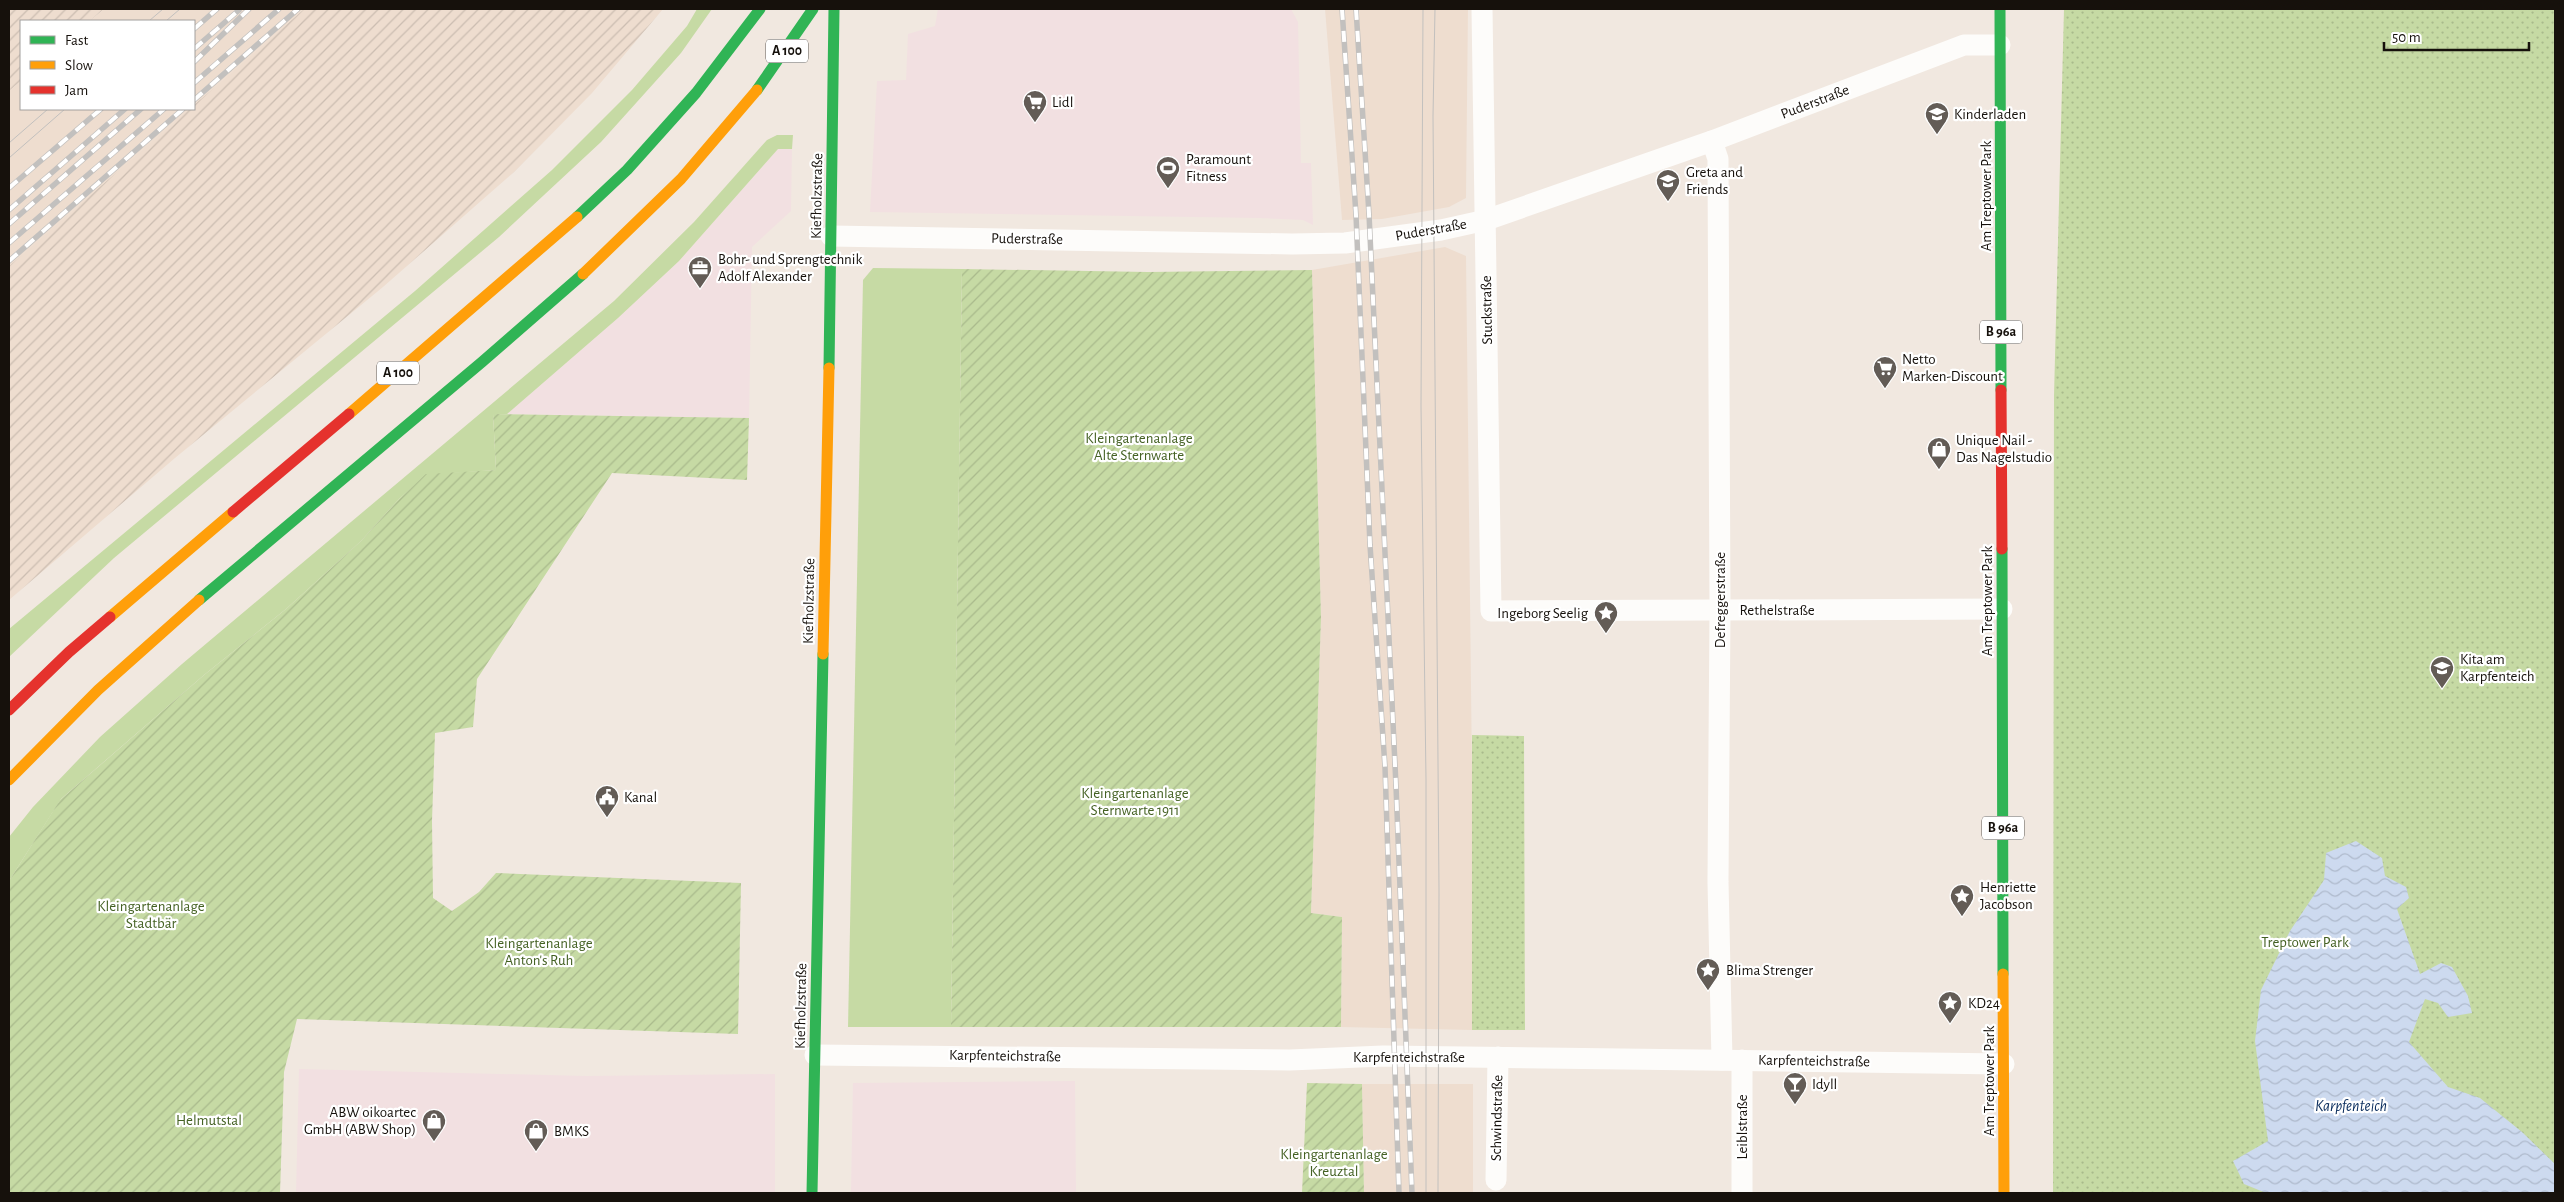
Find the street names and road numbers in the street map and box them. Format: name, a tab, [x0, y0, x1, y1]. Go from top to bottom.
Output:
road number: A 100	[766, 40, 808, 62]
street label: Puderstraße	[1779, 82, 1851, 122]
street label: Am Treptower Park	[1979, 141, 1994, 251]
street label: Kiefholzstraße	[809, 153, 825, 239]
street label: Puderstraße	[1394, 216, 1468, 244]
street label: Puderstraße	[991, 231, 1063, 247]
street label: Stuckstraße	[1479, 275, 1495, 345]
road number: B 96a	[1980, 321, 2022, 344]
road number: A 100	[377, 362, 419, 384]
street label: Am Treptower Park	[1980, 546, 1995, 656]
street label: Defreggerstraße	[1713, 552, 1728, 648]
street label: Kiefholzstraße	[801, 558, 817, 644]
street label: Rethelstraße	[1739, 603, 1815, 618]
road number: B 96a	[1982, 816, 2024, 840]
street label: Kiefholzstraße	[793, 963, 809, 1049]
street label: Am Treptower Park	[1982, 1026, 1997, 1136]
street label: Karpfenteichstraße	[949, 1048, 1061, 1064]
street label: Karpfenteichstraße	[1353, 1050, 1465, 1065]
street label: Karpfenteichstraße	[1758, 1053, 1870, 1069]
street label: Schwindstraße	[1489, 1075, 1505, 1161]
street label: Leiblstraße	[1735, 1094, 1750, 1160]

